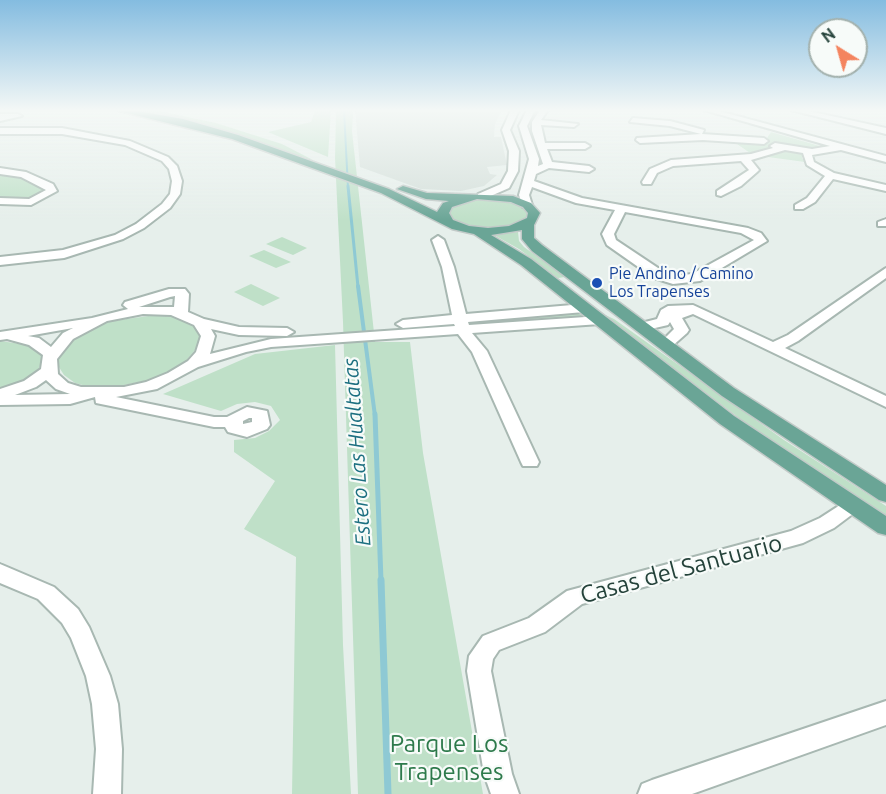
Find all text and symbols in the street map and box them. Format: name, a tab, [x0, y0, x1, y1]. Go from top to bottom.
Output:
north arrow	[808, 18, 868, 78]
text: N	[818, 24, 839, 46]
place label: Pie Andino / Camino Los Trapenses	[609, 264, 754, 302]
marker: Pie Andino / Camino Los Trapenses	[590, 276, 604, 290]
water label: Estero Las Hualtatas	[338, 357, 376, 547]
street label: Casas del Santuario	[577, 528, 785, 610]
park label: Parque Los Trapenses	[390, 730, 508, 786]

